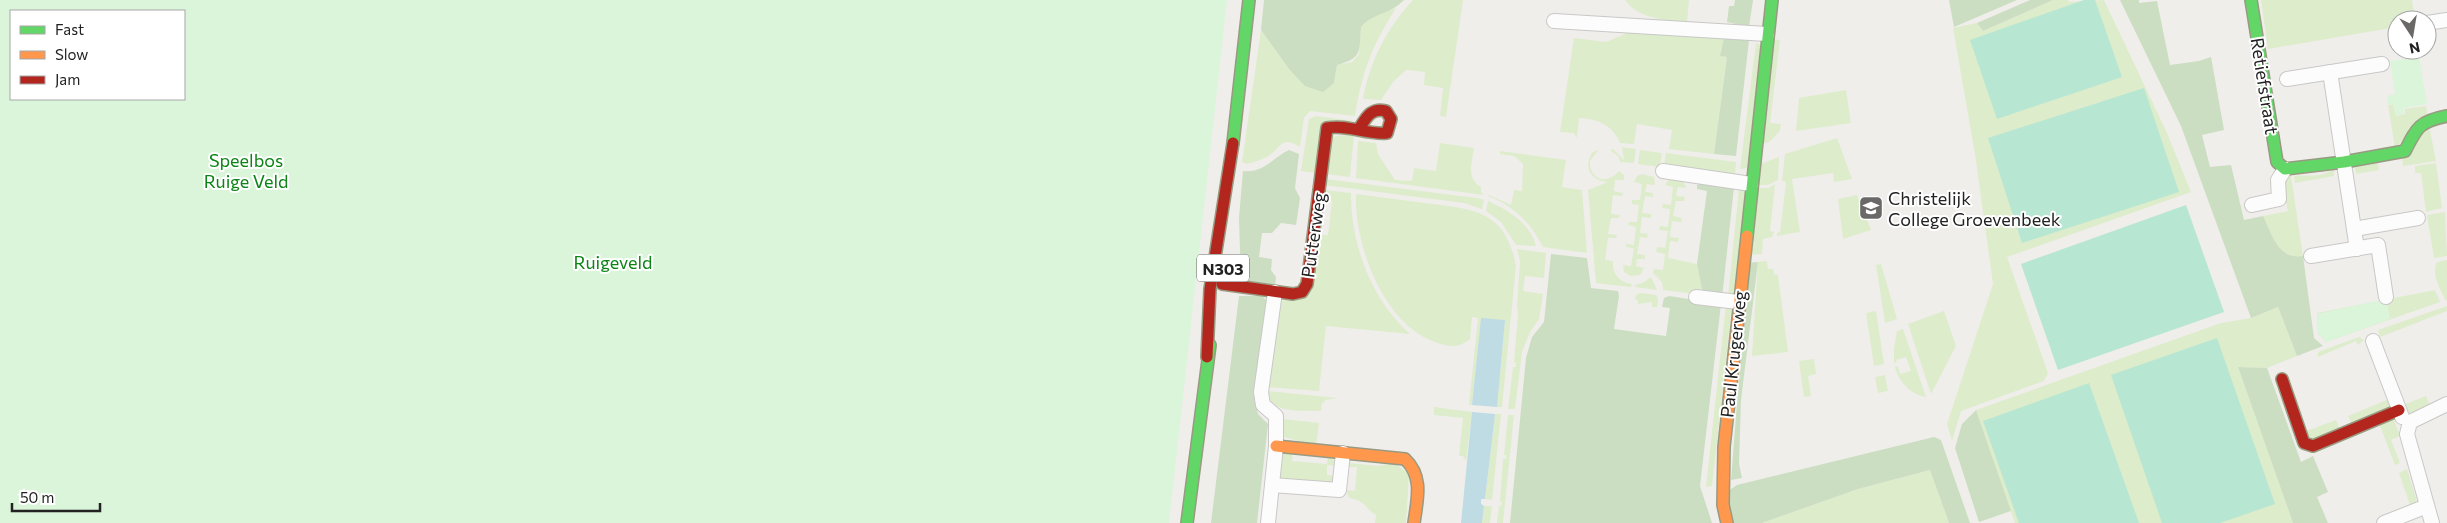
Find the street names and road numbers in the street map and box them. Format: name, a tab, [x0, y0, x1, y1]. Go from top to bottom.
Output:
street label: Retiefstraat	[2246, 36, 2284, 136]
street label: Putterweg	[1296, 191, 1330, 279]
road number: N303	[1197, 254, 1249, 282]
street label: Paul Krugerweg	[1715, 289, 1751, 419]

